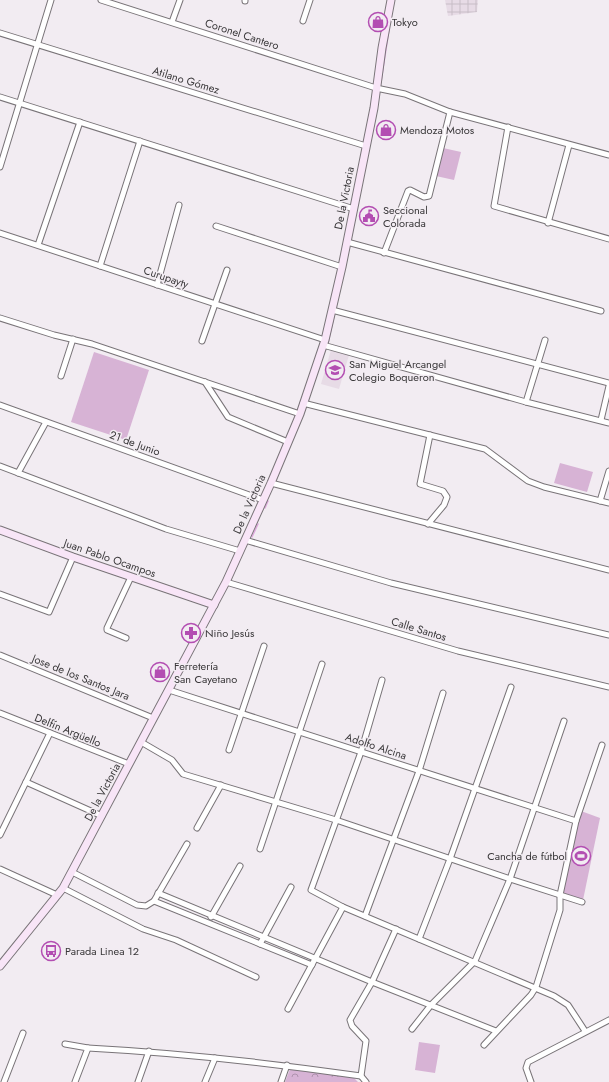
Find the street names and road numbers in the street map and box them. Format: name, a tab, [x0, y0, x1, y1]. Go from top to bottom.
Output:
street label: Coronel Cantero	[203, 15, 281, 53]
street label: Atilano Gómez	[151, 62, 221, 98]
street label: De la Victoria	[330, 165, 358, 231]
street label: Curupayty	[141, 262, 191, 292]
street label: 21 de Junio	[107, 426, 163, 460]
street label: De la Victoria	[229, 472, 269, 536]
street label: Juan Pablo Ocampos	[60, 534, 159, 581]
street label: Calle Santos	[389, 613, 449, 645]
street label: Jose de los Santos Jara	[28, 649, 132, 704]
street label: Delfín Argüello	[32, 709, 104, 751]
street label: Adolfo Alcina	[343, 729, 409, 763]
street label: De la Victoria	[80, 760, 124, 824]

